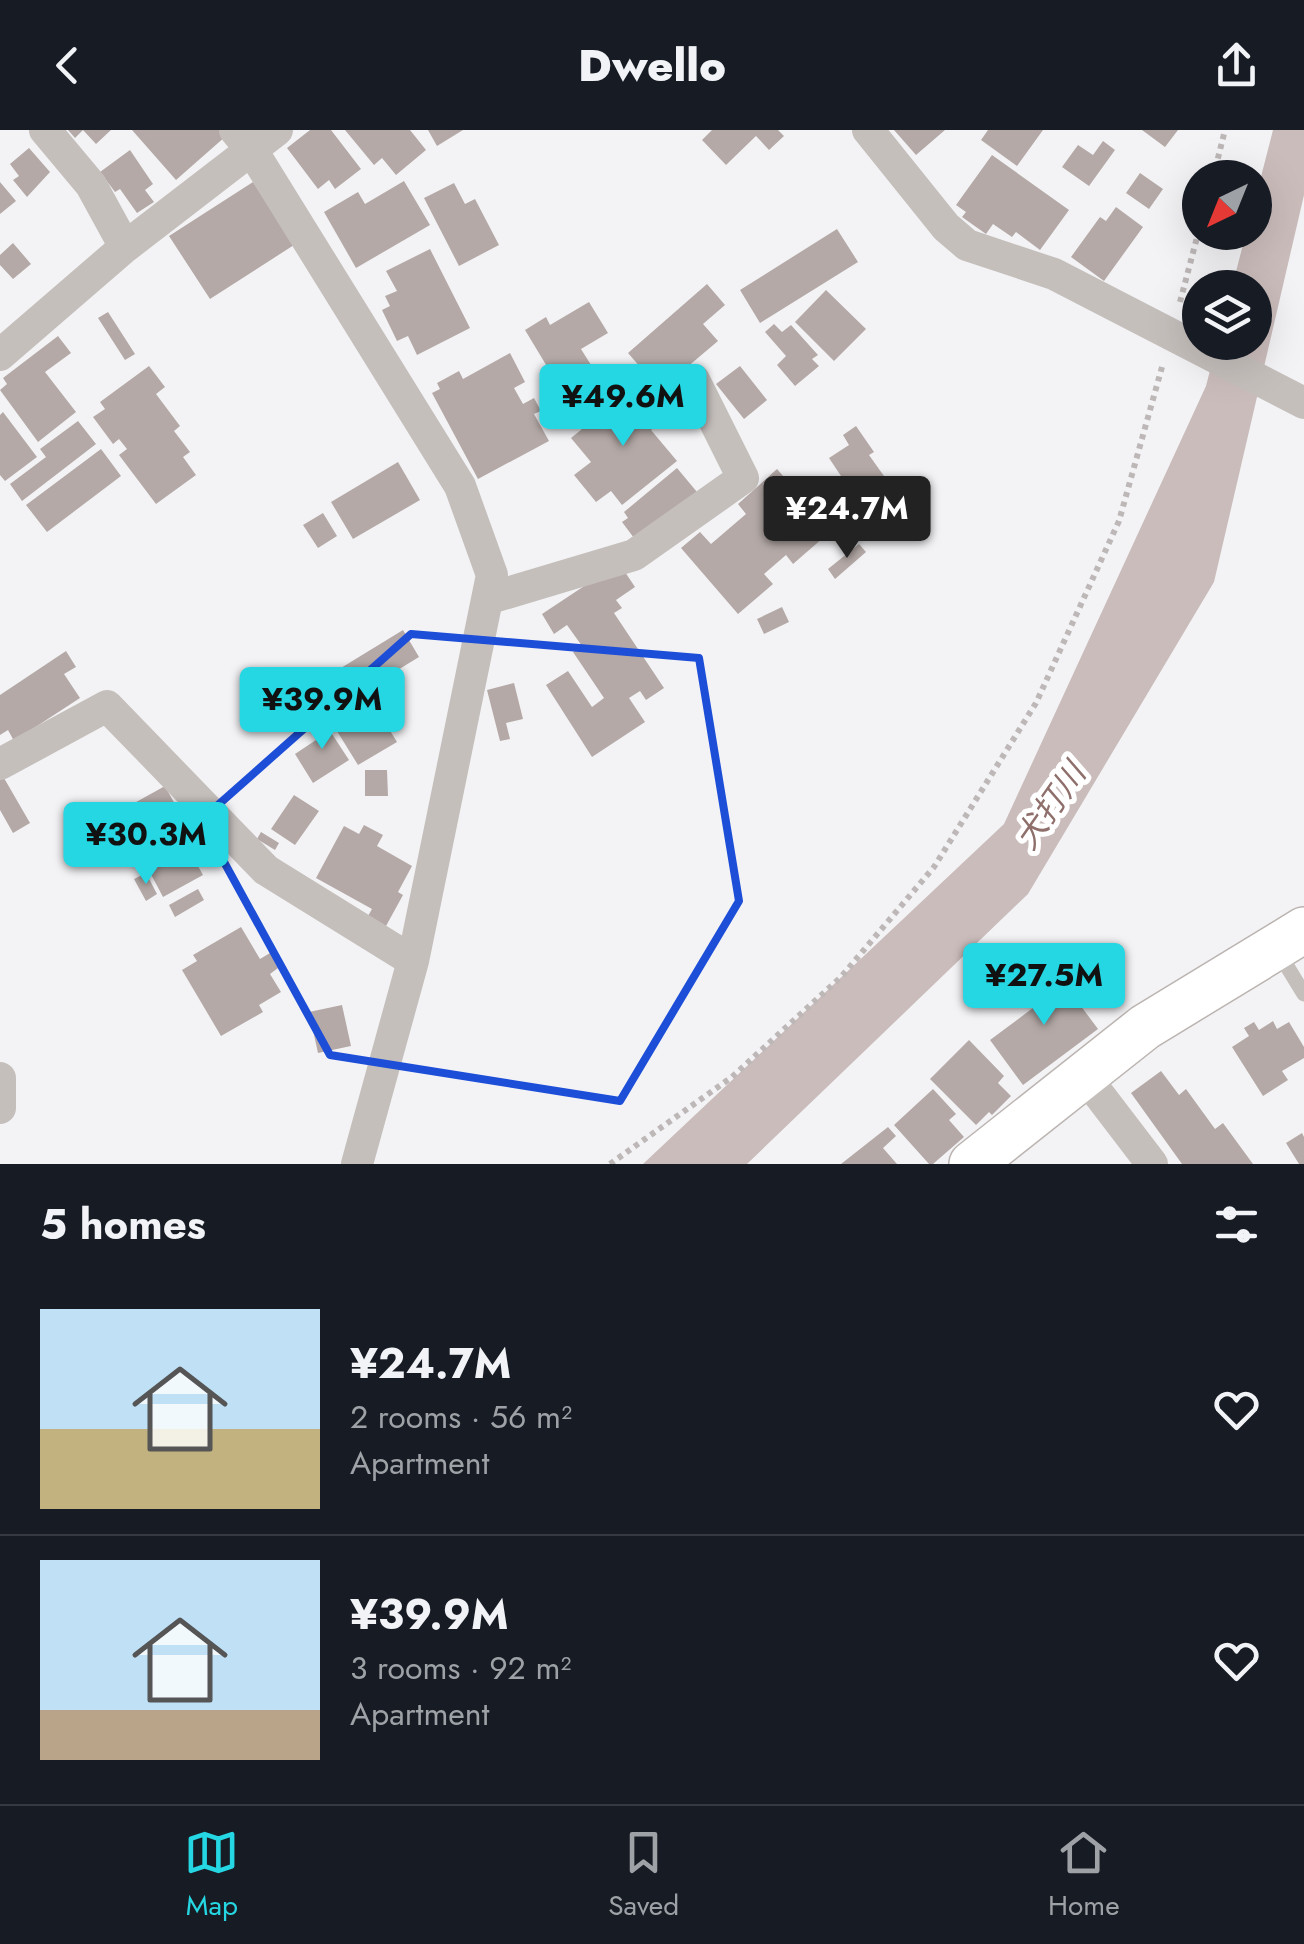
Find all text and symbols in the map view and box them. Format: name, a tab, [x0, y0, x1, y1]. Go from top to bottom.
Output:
text: Dwello	[578, 33, 726, 98]
icon: back	[40, 38, 95, 93]
icon: share	[1209, 38, 1264, 93]
north arrow	[1182, 160, 1272, 250]
map controls	[1182, 160, 1272, 360]
button: layers	[1182, 270, 1272, 360]
pin: ¥49.6M	[542, 364, 704, 449]
text: ¥49.6M	[561, 373, 685, 419]
pin: ¥24.7M	[766, 476, 928, 561]
text: ¥24.7M	[786, 485, 908, 531]
pin: ¥39.9M	[241, 667, 403, 752]
text: ¥39.9M	[262, 676, 382, 722]
water label: 犬打川	[1004, 751, 1098, 859]
pin: ¥30.3M	[65, 802, 227, 887]
text: ¥30.3M	[85, 811, 207, 857]
pin: ¥27.5M	[963, 943, 1125, 1028]
text: ¥27.5M	[985, 952, 1103, 998]
text: 5 homes	[40, 1194, 206, 1255]
icon: filters	[1209, 1197, 1264, 1252]
text: ¥24.7M	[350, 1333, 511, 1394]
icon: home	[120, 1349, 240, 1469]
icon: heart	[1209, 1382, 1264, 1437]
text: 2 rooms · 56 m²	[350, 1394, 572, 1440]
text: Apartment	[350, 1440, 489, 1486]
text: ¥39.9M	[350, 1584, 508, 1645]
icon: home	[120, 1600, 240, 1720]
icon: heart	[1209, 1633, 1264, 1688]
text: 3 rooms · 92 m²	[350, 1645, 571, 1691]
text: Apartment	[350, 1691, 489, 1737]
tab: Map	[184, 1825, 239, 1926]
tab: Saved	[608, 1825, 679, 1926]
tab: Home	[1048, 1825, 1120, 1926]

